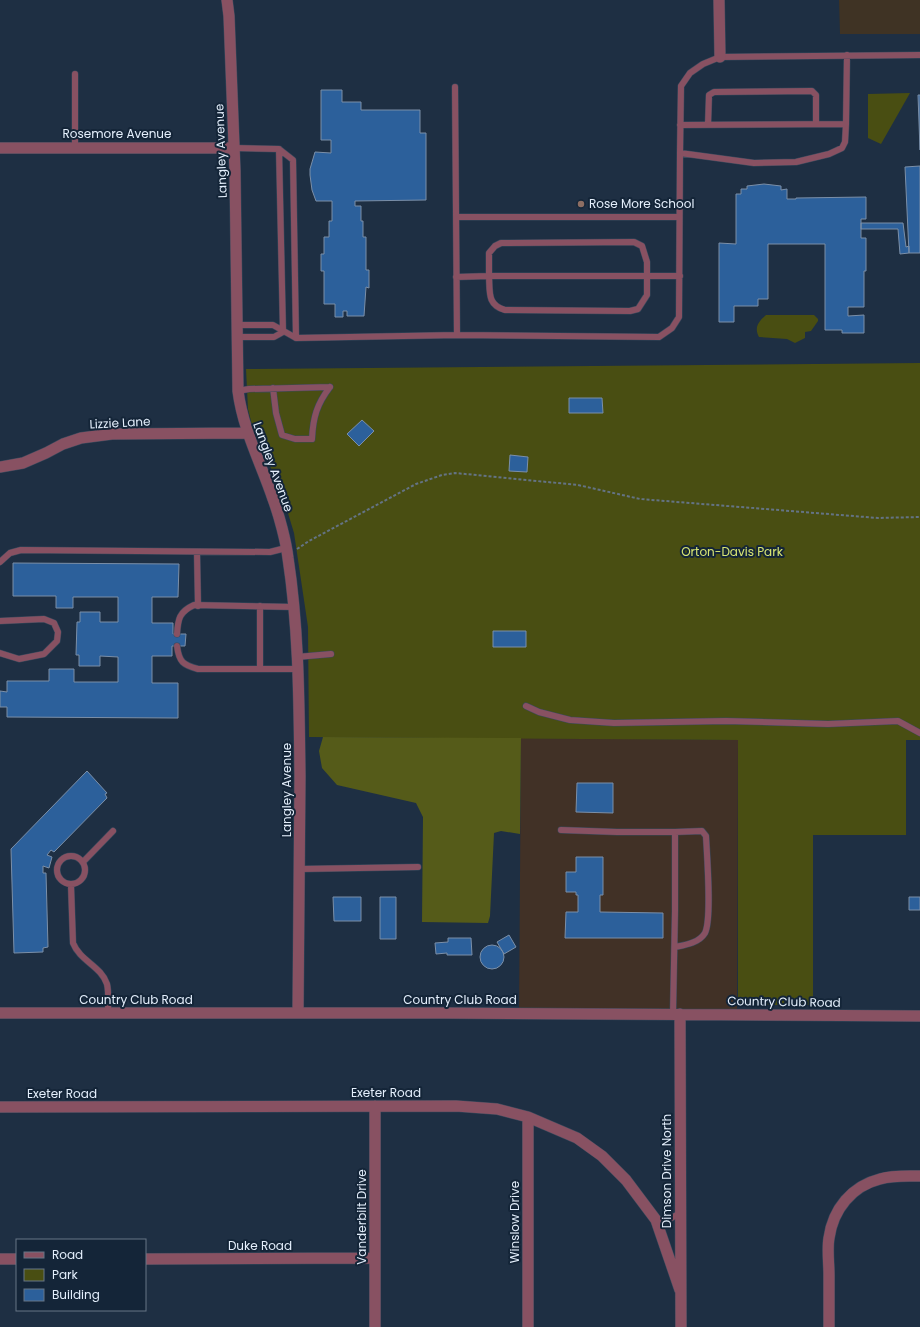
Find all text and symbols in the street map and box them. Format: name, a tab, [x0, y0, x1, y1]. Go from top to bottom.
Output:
street label: Langley Avenue	[210, 103, 231, 199]
street label: Rosemore Avenue	[63, 125, 171, 142]
place label: Rose More School	[589, 195, 694, 212]
marker: Rose More School	[576, 199, 586, 209]
street label: Lizzie Lane	[89, 412, 151, 433]
street label: Langley Avenue	[249, 420, 298, 514]
park label: Orton-Davis Park	[681, 543, 784, 560]
street label: Langley Avenue	[278, 743, 295, 837]
street label: Country Club Road	[79, 991, 193, 1008]
street label: Country Club Road	[403, 991, 517, 1008]
street label: Country Club Road	[727, 992, 841, 1011]
street label: Exeter Road	[351, 1084, 421, 1101]
street label: Exeter Road	[27, 1085, 97, 1102]
street label: Dimson Drive North	[658, 1114, 675, 1228]
street label: Vanderbilt Drive	[353, 1169, 370, 1265]
street label: Winslow Drive	[506, 1181, 523, 1263]
street label: Duke Road	[228, 1237, 292, 1254]
legend	[16, 1239, 146, 1311]
text: Road	[52, 1246, 83, 1263]
text: Park	[52, 1266, 79, 1283]
text: Building	[52, 1286, 100, 1303]

